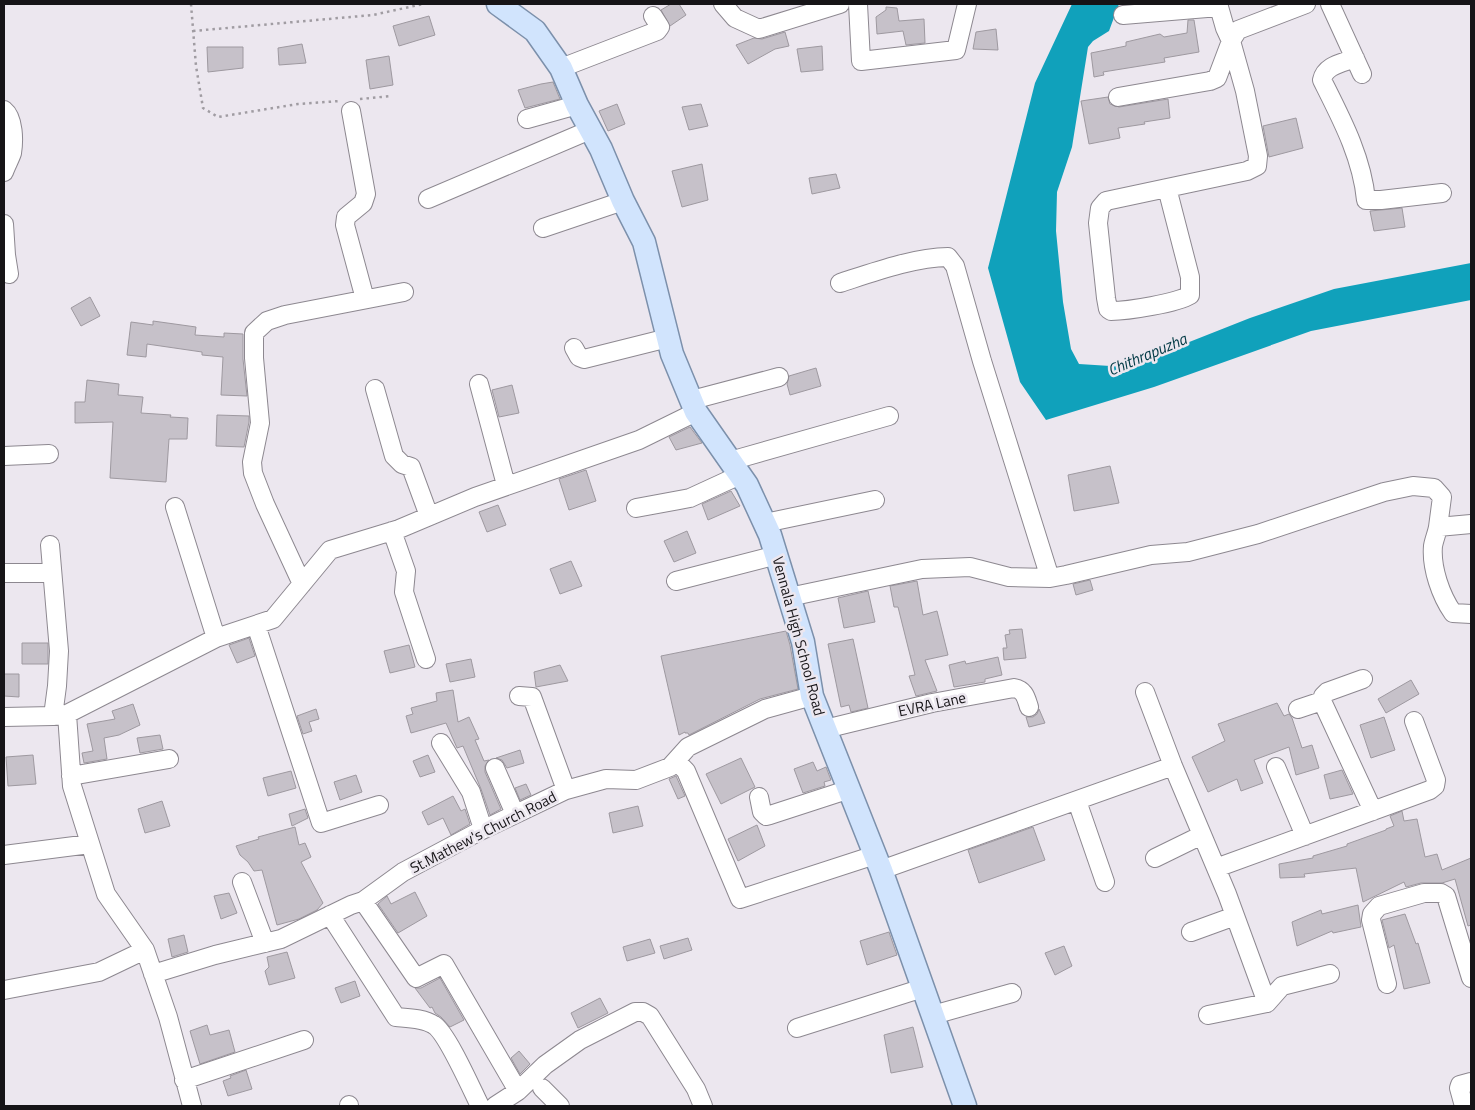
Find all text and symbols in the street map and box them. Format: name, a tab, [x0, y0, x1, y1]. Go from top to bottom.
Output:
water label: Chithrapuzha	[1104, 326, 1191, 381]
street label: Vennala High School Road	[767, 554, 831, 718]
street label: EVRA Lane	[896, 686, 968, 722]
street label: St.Mathew's Church Road	[406, 785, 560, 879]

